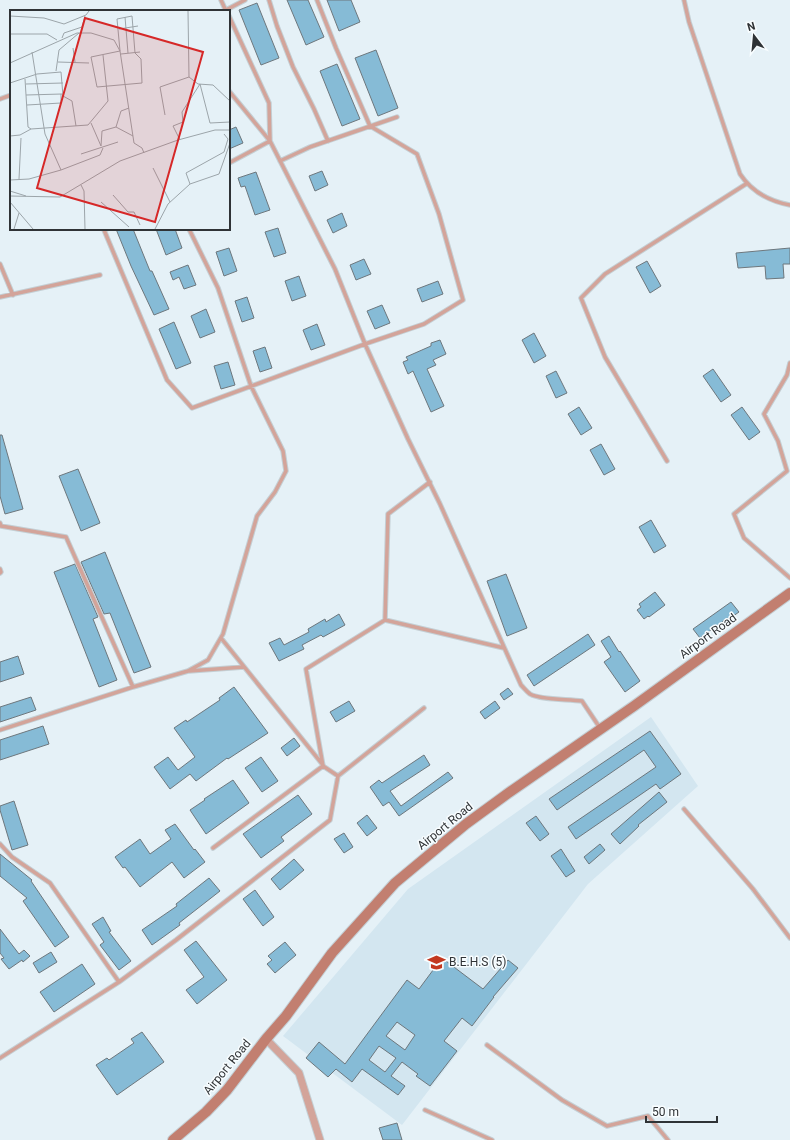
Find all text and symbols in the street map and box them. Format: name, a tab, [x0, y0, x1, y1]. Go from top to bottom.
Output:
inset map	[10, 10, 230, 230]
north arrow	[734, 16, 774, 56]
text: N	[746, 19, 757, 34]
street label: Airport Road	[677, 611, 739, 661]
street label: Airport Road	[414, 799, 476, 853]
school or university icon: B.E.H.S (5)	[426, 952, 446, 972]
place label: B.E.H.S (5)	[449, 955, 506, 969]
street label: Airport Road	[200, 1036, 254, 1098]
scale bar	[646, 1098, 717, 1124]
text: 50 m	[652, 1105, 679, 1119]

